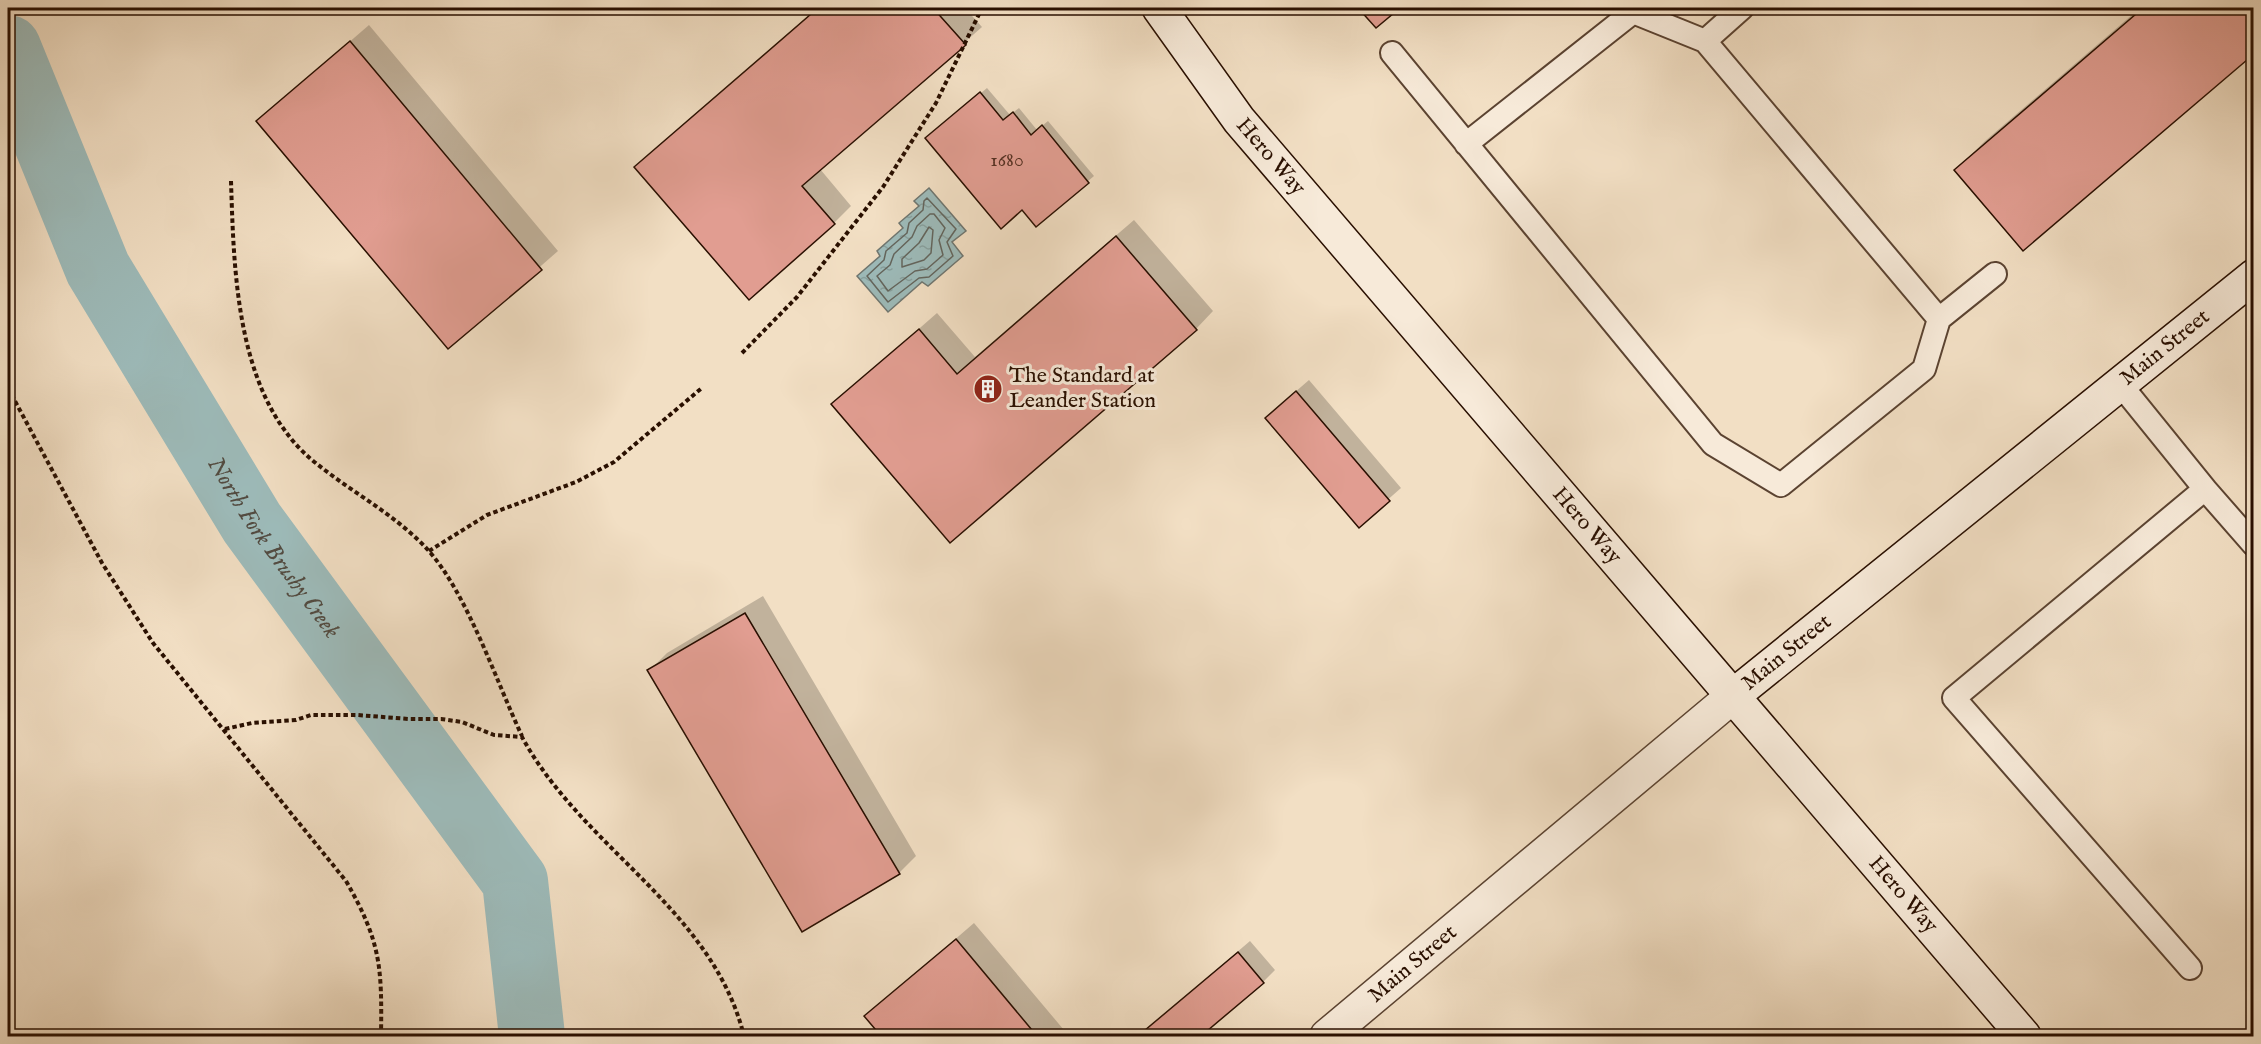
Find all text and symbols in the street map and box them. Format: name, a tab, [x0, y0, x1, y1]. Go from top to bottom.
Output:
street label: Hero Way	[1230, 112, 1312, 201]
house number: 1680	[990, 148, 1024, 173]
street label: Main Street	[2115, 303, 2216, 392]
place label: The Standard at Leander Station	[1009, 362, 1156, 415]
building icon: The Standard at Leander Station	[972, 373, 1004, 405]
water label: North Fork Brushy Creek	[200, 451, 347, 645]
street label: Hero Way	[1546, 481, 1628, 570]
street label: Main Street	[1736, 608, 1838, 697]
street label: Hero Way	[1862, 850, 1944, 939]
street label: Main Street	[1363, 919, 1463, 1009]

